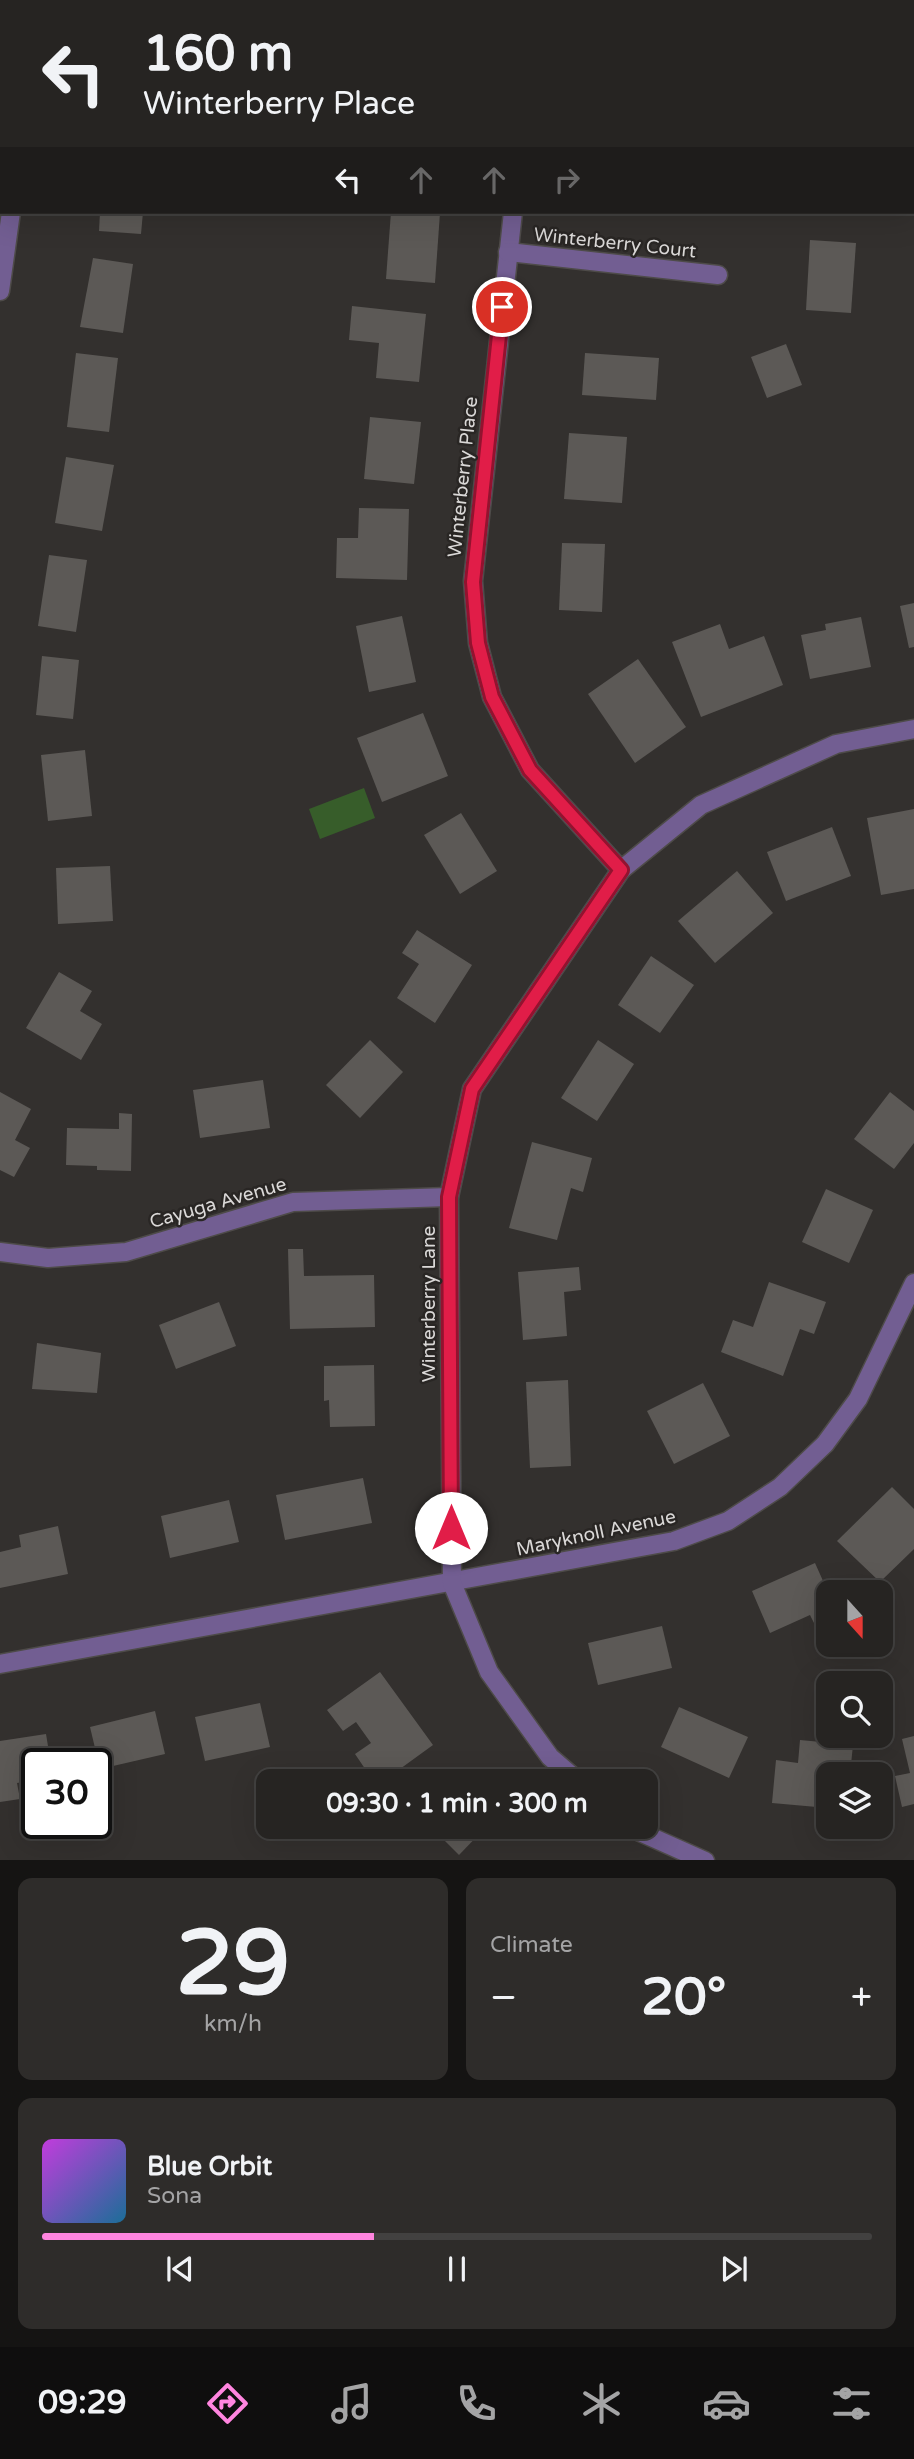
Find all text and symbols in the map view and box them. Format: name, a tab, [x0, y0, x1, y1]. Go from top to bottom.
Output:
text: 160 m	[143, 25, 293, 84]
icon: left	[28, 28, 119, 119]
text: Winterberry Place	[143, 85, 415, 123]
icon: left	[329, 161, 367, 199]
icon: ahead	[402, 161, 440, 199]
icon: ahead	[475, 161, 513, 199]
icon: right	[548, 161, 586, 199]
street label: Winterberry Court	[533, 224, 697, 262]
pin	[472, 277, 532, 337]
icon: arrive	[483, 288, 521, 326]
street label: Winterberry Place	[444, 396, 482, 558]
street label: Cayuga Avenue	[147, 1173, 289, 1233]
street label: Winterberry Lane	[418, 1226, 440, 1382]
position arrow	[414, 1491, 488, 1565]
street label: Maryknoll Avenue	[514, 1505, 678, 1561]
north arrow	[816, 1580, 892, 1657]
map controls	[816, 1580, 893, 1839]
button: search	[816, 1671, 893, 1748]
speed limit sign: 30	[21, 1748, 112, 1839]
button: layers	[816, 1762, 893, 1839]
text: 09:30 · 1 min · 300 m	[326, 1788, 588, 1819]
text: 29	[176, 1909, 290, 2019]
text: Climate	[490, 1931, 573, 1959]
text: 20°	[641, 1966, 726, 2029]
text: −	[490, 1975, 517, 2021]
text: +	[851, 1975, 872, 2021]
text: km/h	[204, 2010, 262, 2038]
text: Blue Orbit	[147, 2151, 272, 2182]
text: Sona	[147, 2182, 202, 2210]
icon: previous	[161, 2250, 199, 2288]
icon: pause	[438, 2250, 476, 2288]
icon: next	[715, 2250, 753, 2288]
icon: directions	[203, 2379, 252, 2428]
icon: music	[327, 2379, 376, 2428]
icon: phone	[452, 2379, 501, 2428]
icon: climate	[577, 2379, 626, 2428]
icon: car	[702, 2379, 751, 2428]
icon: filters	[827, 2379, 876, 2428]
text: 09:29	[38, 2384, 127, 2422]

